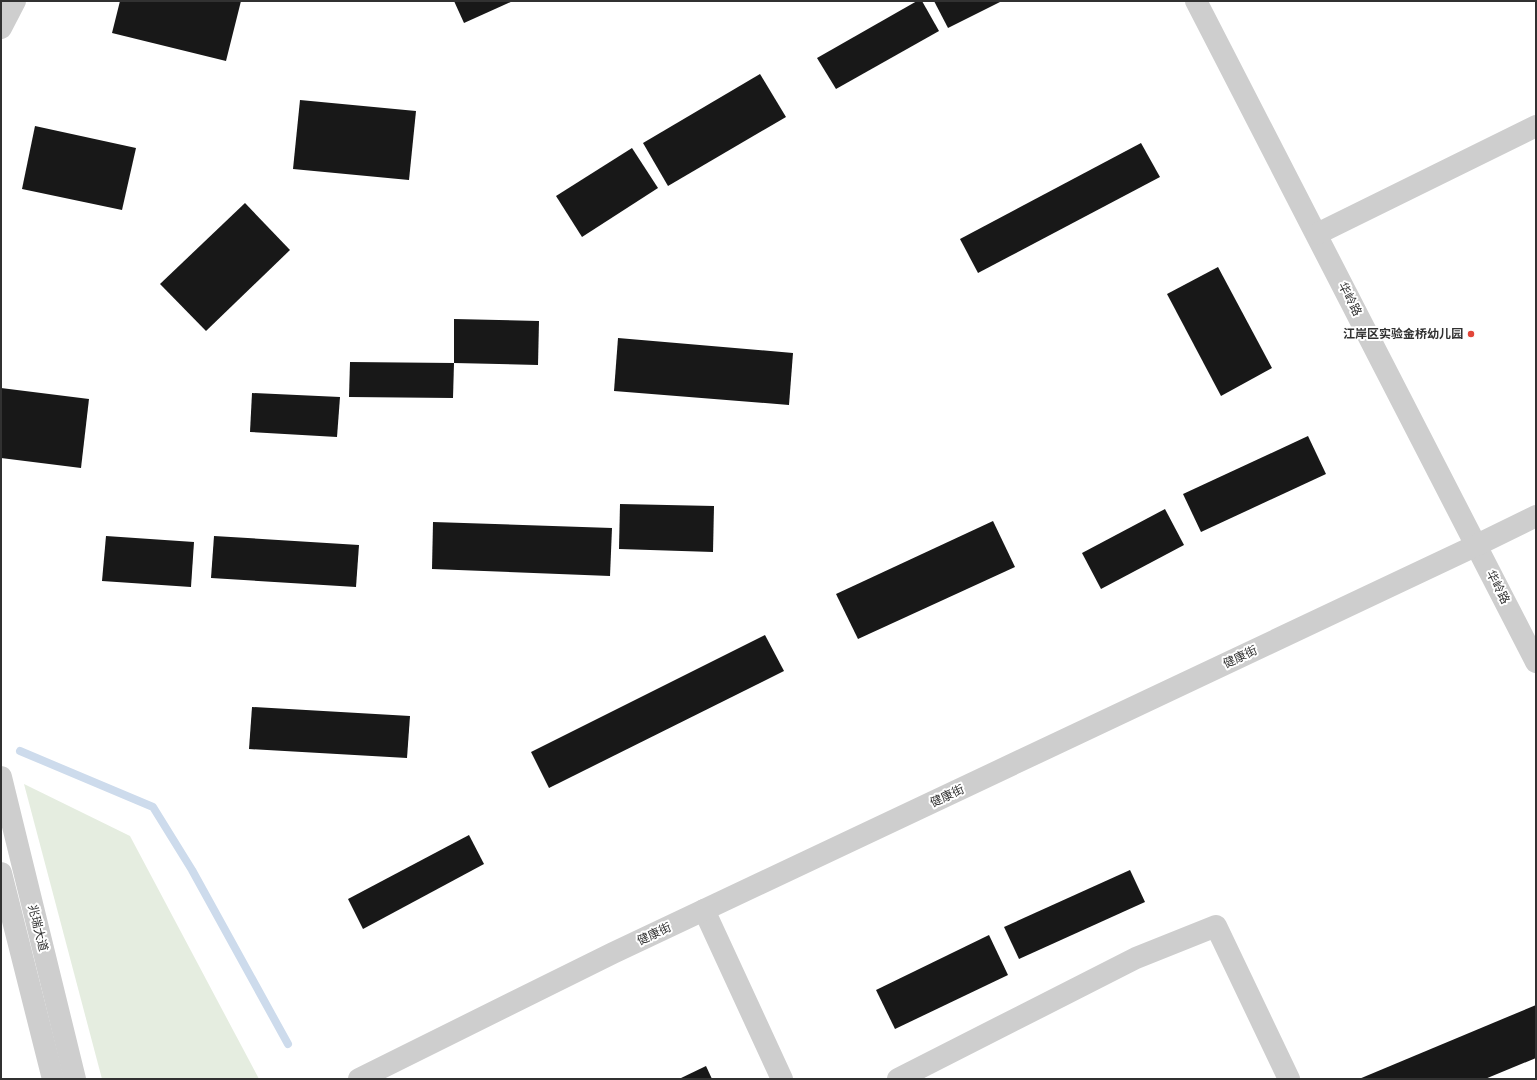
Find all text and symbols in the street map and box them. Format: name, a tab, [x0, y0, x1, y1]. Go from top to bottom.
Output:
street label: 华岭路	[1336, 280, 1364, 318]
place label: 江岸区实验金桥幼儿园	[1343, 327, 1463, 341]
marker: 江岸区实验金桥幼儿园	[1466, 329, 1476, 339]
street label: 华岭路	[1484, 568, 1512, 606]
street label: 健康街	[1221, 643, 1259, 671]
street label: 健康街	[928, 782, 966, 810]
street label: 兆瑞大道	[25, 903, 51, 953]
street label: 健康街	[635, 920, 673, 948]

